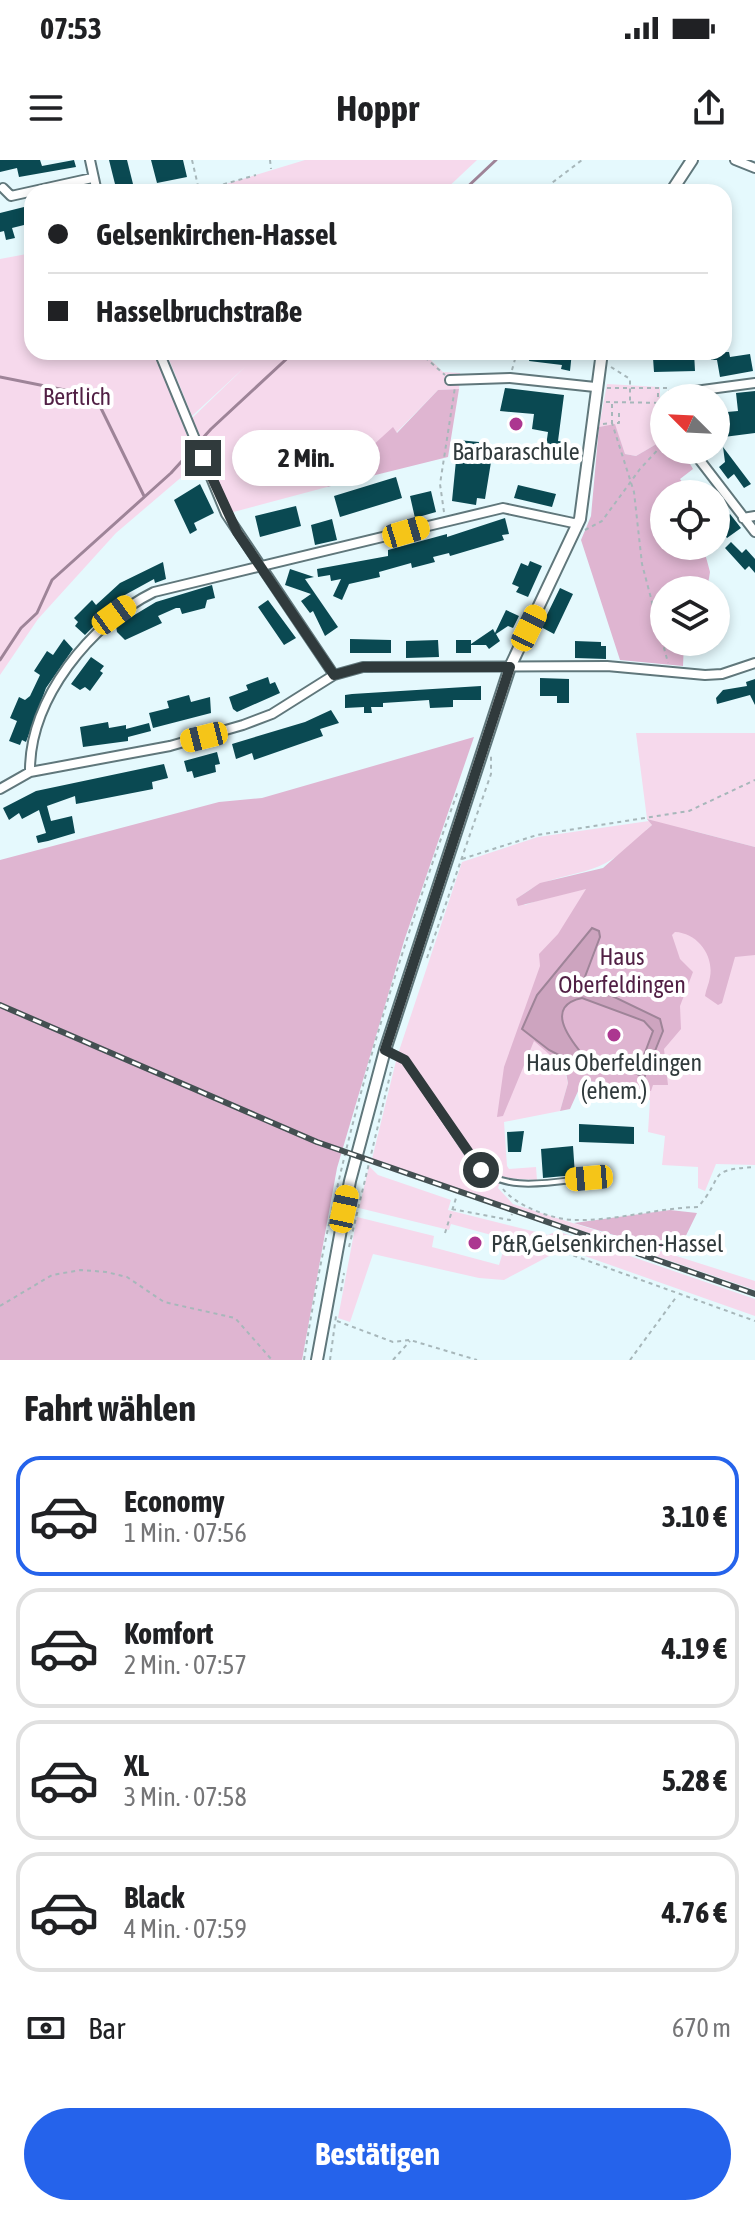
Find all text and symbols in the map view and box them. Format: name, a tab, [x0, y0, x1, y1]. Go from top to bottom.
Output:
text: 07:53	[40, 11, 102, 45]
icon: menu	[24, 86, 68, 130]
icon: share	[687, 86, 731, 130]
text: Hoppr	[336, 87, 419, 129]
text: Gelsenkirchen-Hassel	[96, 217, 336, 251]
text: Hasselbruchstraße	[96, 294, 303, 328]
park label: Bertlich	[43, 383, 111, 410]
north arrow	[650, 384, 730, 464]
map controls	[650, 384, 730, 656]
marker: Barbaraschule	[507, 415, 525, 433]
callout: 2 Min.	[231, 430, 379, 486]
place label: Barbaraschule	[452, 438, 580, 465]
route end	[185, 440, 221, 476]
text: 2 Min.	[278, 443, 334, 473]
button: locate	[650, 480, 730, 560]
car	[380, 514, 432, 550]
button: layers	[650, 576, 730, 656]
car	[88, 591, 140, 639]
car	[508, 601, 550, 655]
car	[178, 720, 230, 754]
park label: Haus Oberfeldingen	[558, 943, 686, 998]
marker: Haus Oberfeldingen (ehem.)	[605, 1026, 623, 1044]
place label: Haus Oberfeldingen (ehem.)	[526, 1049, 702, 1104]
route start	[463, 1152, 499, 1188]
car	[564, 1164, 614, 1192]
car	[327, 1183, 361, 1235]
place label: P&R,Gelsenkirchen-Hassel	[491, 1230, 724, 1257]
marker: P&R,Gelsenkirchen-Hassel	[466, 1234, 484, 1252]
text: Fahrt wählen	[24, 1387, 196, 1429]
icon: car	[28, 1480, 100, 1552]
text: Economy	[124, 1484, 225, 1518]
text: 3.10 €	[662, 1499, 727, 1533]
text: 1 Min. · 07:56	[124, 1518, 247, 1548]
icon: car	[28, 1612, 100, 1684]
text: Komfort	[124, 1616, 213, 1650]
text: 4.19 €	[662, 1631, 727, 1665]
text: 2 Min. · 07:57	[124, 1650, 247, 1680]
icon: car	[28, 1744, 100, 1816]
text: XL	[124, 1748, 149, 1782]
text: 5.28 €	[662, 1763, 727, 1797]
text: 3 Min. · 07:58	[124, 1782, 247, 1812]
icon: car	[28, 1876, 100, 1948]
text: Black	[124, 1880, 184, 1914]
text: 4.76 €	[662, 1895, 727, 1929]
text: 4 Min. · 07:59	[124, 1914, 247, 1944]
icon: cash	[24, 2006, 68, 2050]
text: Bar	[88, 2011, 125, 2045]
text: 670 m	[672, 2013, 731, 2043]
button: Bestätigen	[24, 2108, 731, 2200]

